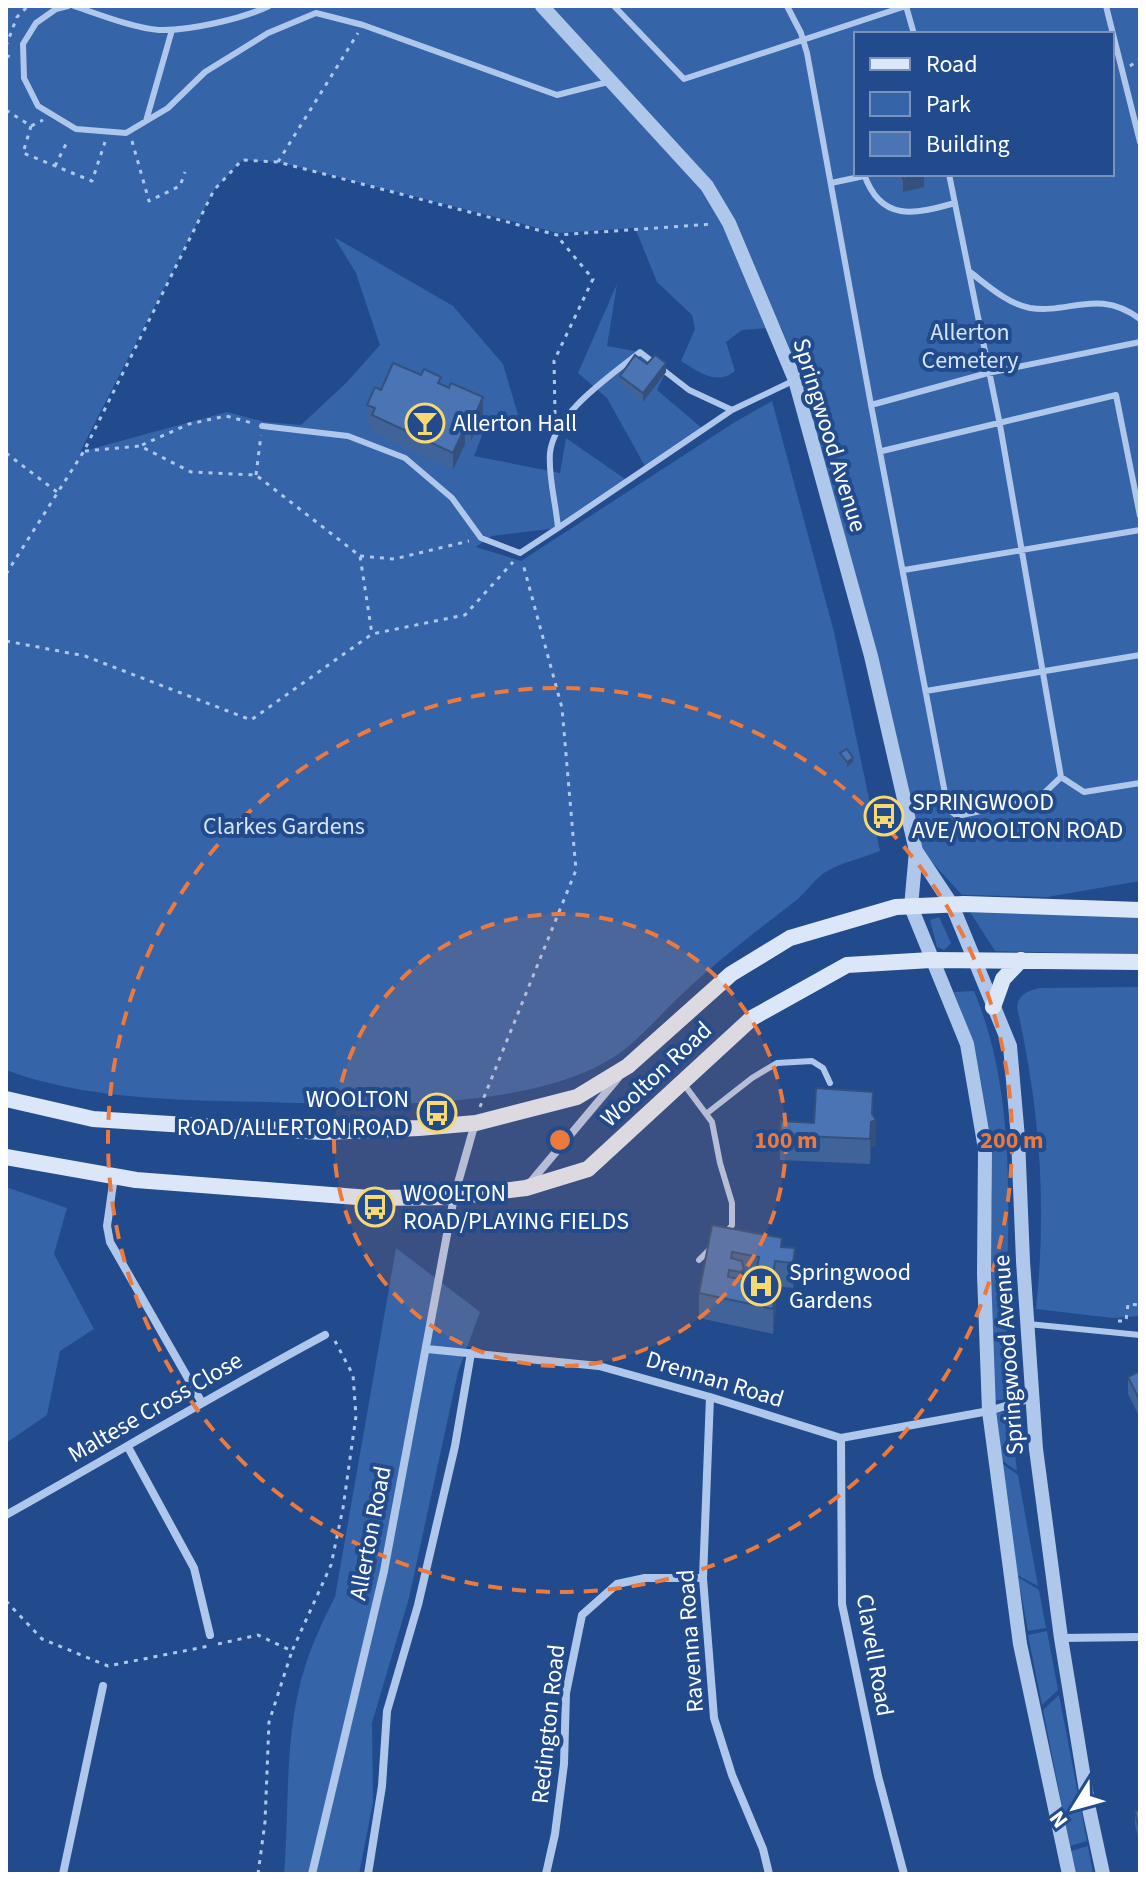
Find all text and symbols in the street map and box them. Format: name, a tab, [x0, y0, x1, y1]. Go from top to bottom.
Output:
legend	[854, 32, 1114, 176]
text: Road	[926, 47, 978, 82]
text: Park	[926, 87, 971, 122]
text: Building	[926, 127, 1010, 162]
park label: Allerton Cemetery	[922, 315, 1019, 378]
street label: Springwood Avenue	[783, 334, 876, 536]
bar icon: Allerton Hall	[404, 402, 446, 444]
place label: Allerton Hall	[453, 406, 577, 441]
place label: SPRINGWOOD AVE/WOOLTON ROAD	[912, 785, 1123, 848]
bus stop icon: SPRINGWOOD AVE/WOOLTON ROAD	[863, 795, 905, 837]
park label: Clarkes Gardens	[203, 809, 365, 844]
street label: Woolton Road	[593, 1013, 720, 1135]
place label: WOOLTON ROAD/ALLERTON ROAD	[177, 1082, 409, 1145]
bus stop icon: WOOLTON ROAD/ALLERTON ROAD	[416, 1092, 458, 1134]
text: 100 m	[754, 1123, 818, 1158]
text: 200 m	[980, 1123, 1044, 1158]
centre of rings	[546, 1126, 574, 1154]
place label: WOOLTON ROAD/PLAYING FIELDS	[403, 1176, 629, 1239]
bus stop icon: WOOLTON ROAD/PLAYING FIELDS	[354, 1186, 396, 1228]
street label: Springwood Avenue	[984, 1254, 1033, 1456]
place label: Springwood Gardens	[789, 1255, 911, 1318]
hospital icon: Springwood Gardens	[740, 1265, 782, 1307]
street label: Drennan Road	[642, 1342, 788, 1417]
street label: Maltese Cross Close	[61, 1343, 249, 1472]
street label: Allerton Road	[340, 1463, 401, 1603]
street label: Ravenna Road	[668, 1568, 713, 1714]
street label: Clavell Road	[847, 1591, 902, 1719]
street label: Redington Road	[523, 1643, 574, 1805]
north arrow	[1034, 1768, 1114, 1848]
text: N	[1042, 1804, 1076, 1835]

